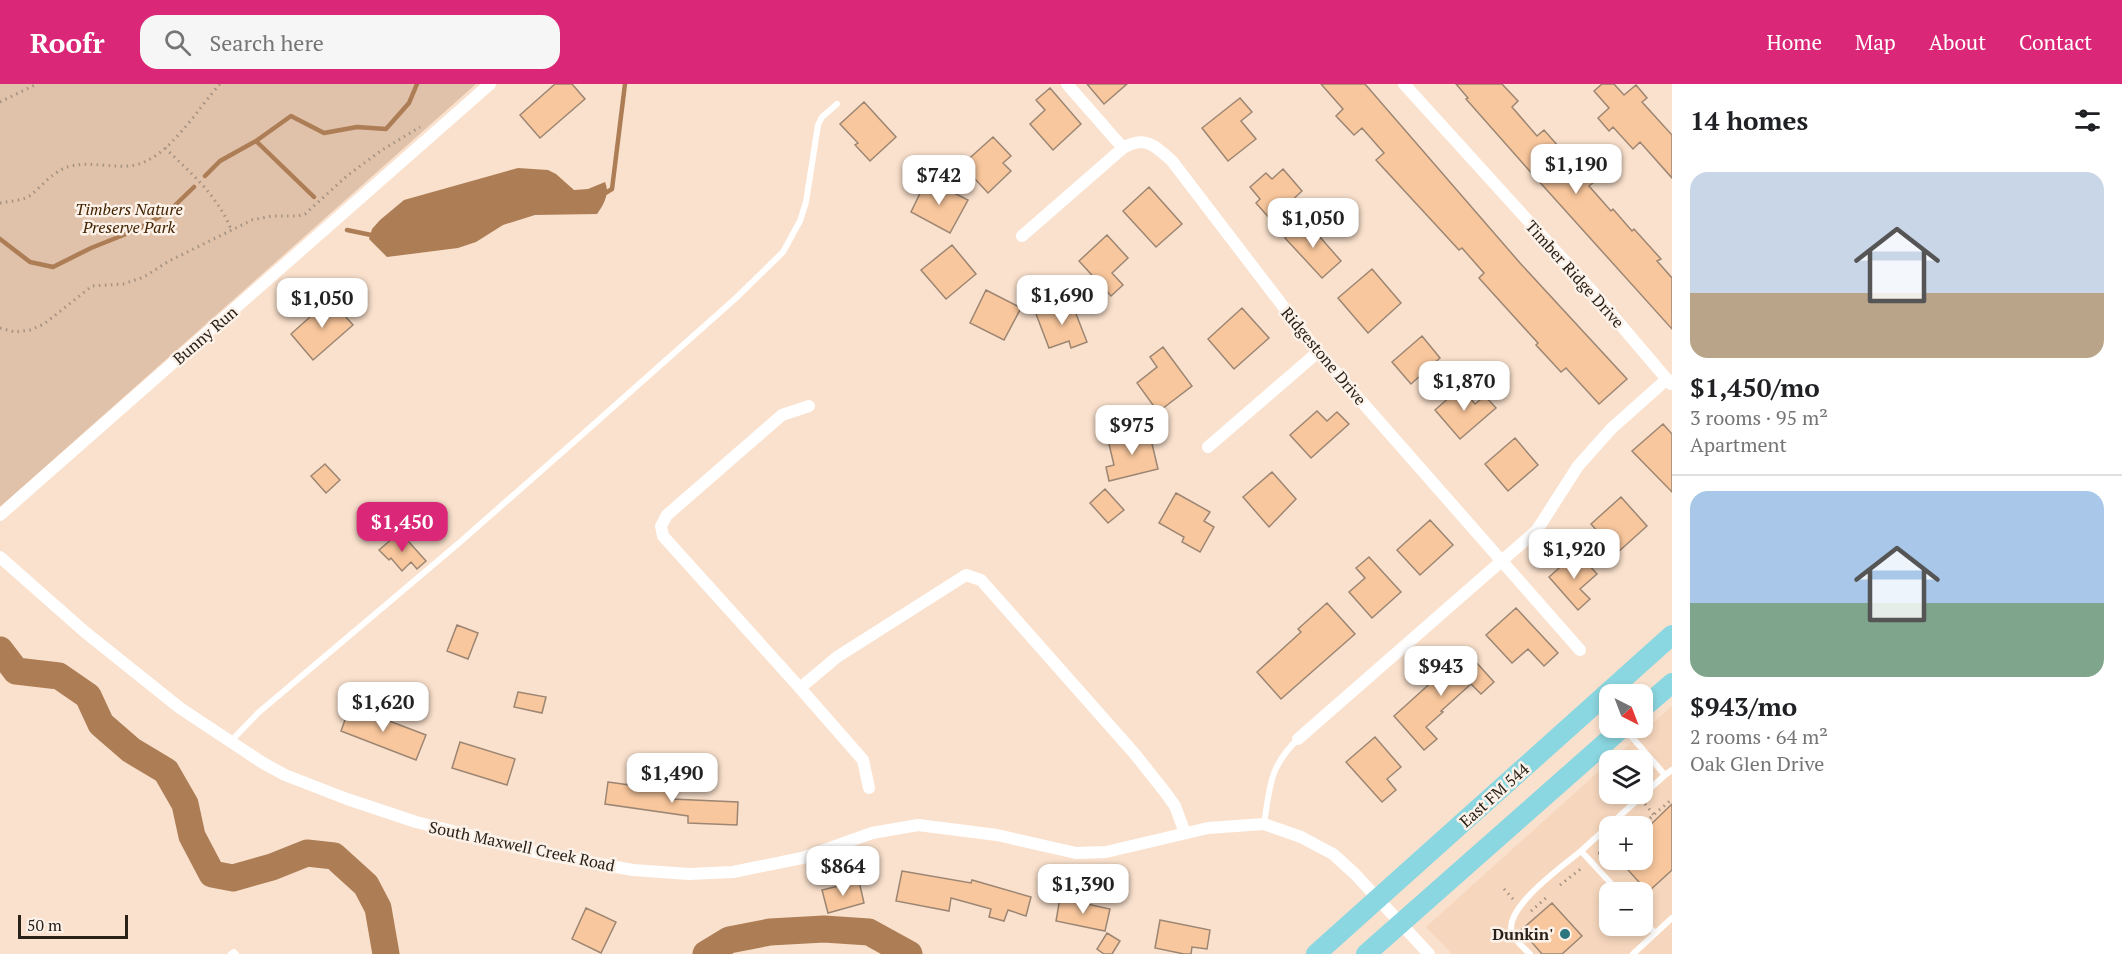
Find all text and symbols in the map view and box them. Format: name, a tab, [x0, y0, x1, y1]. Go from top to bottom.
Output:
search box	[140, 15, 560, 69]
text: Roofr	[30, 24, 104, 61]
icon: search	[161, 26, 194, 59]
text: Search here	[209, 28, 324, 57]
text: Home	[1766, 28, 1822, 56]
text: Map	[1855, 28, 1896, 56]
text: About	[1929, 28, 1986, 56]
text: Contact	[2019, 28, 2092, 56]
text: 14 homes	[1690, 103, 1808, 137]
icon: filters	[2071, 104, 2104, 137]
pin: $1,190	[1527, 144, 1625, 195]
text: $1,190	[1545, 150, 1607, 177]
pin: $742	[903, 155, 975, 206]
text: $742	[916, 161, 962, 188]
park label: Timbers Nature Preserve Park	[75, 198, 183, 238]
pin: $1,050	[1264, 198, 1362, 249]
text: $1,050	[1282, 204, 1344, 231]
icon: home	[1843, 211, 1951, 319]
street label: Timber Ridge Drive	[1521, 215, 1629, 333]
pin: $1,690	[1013, 275, 1111, 326]
pin: $1,050	[273, 278, 371, 329]
text: $1,690	[1031, 281, 1093, 308]
text: $1,050	[291, 284, 353, 311]
street label: Bunny Run	[168, 301, 242, 369]
street label: Ridgestone Drive	[1276, 302, 1372, 410]
pin: $1,870	[1415, 361, 1513, 412]
text: $1,870	[1433, 367, 1495, 394]
text: $1,450/mo	[1690, 370, 1820, 404]
text: 3 rooms · 95 m²	[1690, 404, 1828, 431]
pin: $975	[1096, 405, 1168, 456]
text: $975	[1109, 411, 1155, 438]
text: Apartment	[1690, 431, 1787, 458]
pin: $1,450	[353, 502, 451, 553]
text: $1,450	[371, 508, 433, 535]
pin: $1,920	[1525, 529, 1623, 580]
icon: home	[1843, 530, 1951, 638]
text: $1,920	[1543, 535, 1605, 562]
pin: $943	[1405, 646, 1477, 697]
text: $943	[1418, 652, 1464, 679]
pin: $1,620	[334, 682, 432, 733]
north arrow	[1599, 684, 1653, 738]
map controls	[1599, 684, 1653, 936]
text: $1,620	[352, 688, 414, 715]
text: $943/mo	[1690, 689, 1797, 723]
text: 2 rooms · 64 m²	[1690, 723, 1828, 750]
button: layers	[1599, 750, 1653, 804]
text: Oak Glen Drive	[1690, 750, 1824, 777]
pin: $1,490	[623, 753, 721, 804]
street label: East FM 544	[1455, 758, 1534, 832]
text: $1,490	[641, 759, 703, 786]
street label: South Maxwell Creek Road	[427, 816, 617, 876]
button: +	[1599, 816, 1653, 870]
pin: $864	[807, 846, 879, 897]
text: $864	[820, 852, 866, 879]
pin: $1,390	[1034, 864, 1132, 915]
text: $1,390	[1052, 870, 1114, 897]
button: −	[1599, 882, 1653, 936]
scale bar	[18, 912, 128, 940]
text: 50 m	[27, 914, 62, 936]
place label: Dunkin'	[1492, 923, 1553, 945]
marker: Dunkin'	[1558, 927, 1572, 941]

